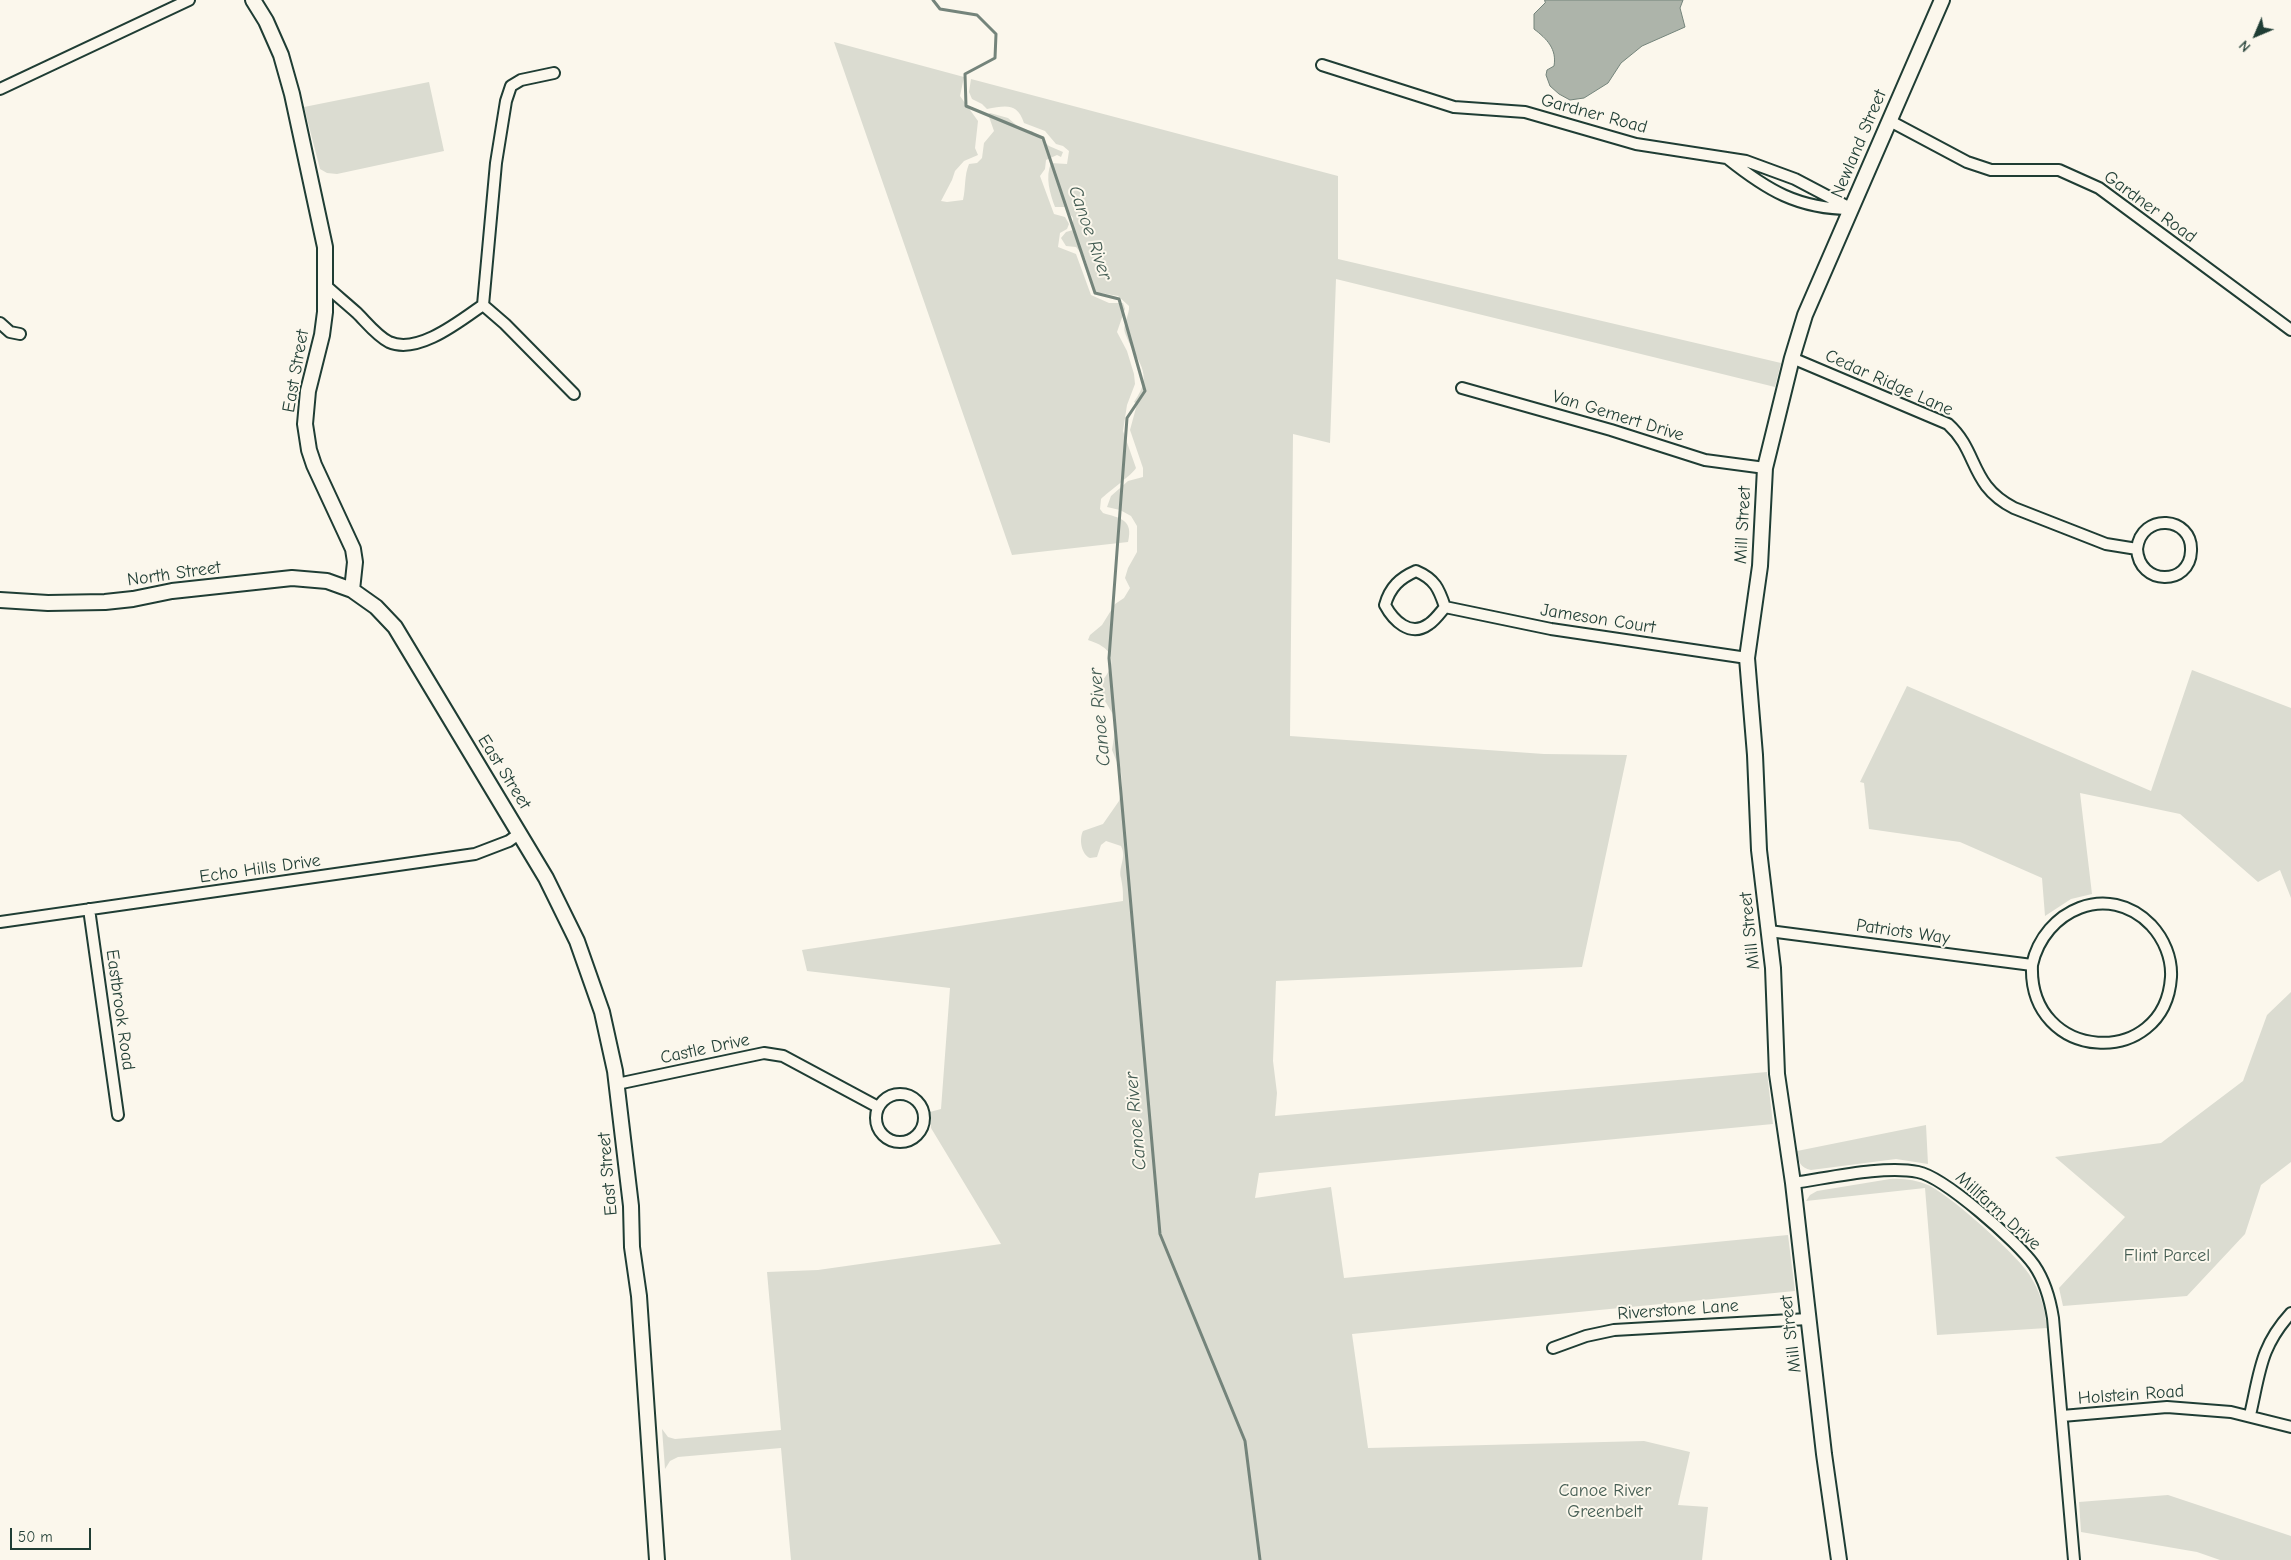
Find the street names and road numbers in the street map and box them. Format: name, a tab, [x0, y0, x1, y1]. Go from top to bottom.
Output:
street label: Newland Street	[1827, 87, 1891, 201]
street label: Gardner Road	[1538, 89, 1650, 139]
street label: Gardner Road	[2099, 166, 2201, 248]
street label: East Street	[278, 328, 314, 414]
street label: Cedar Ridge Lane	[1822, 345, 1956, 421]
street label: Van Gemert Drive	[1549, 386, 1687, 446]
street label: Mill Street	[1730, 485, 1756, 565]
street label: North Street	[126, 557, 222, 591]
street label: Jameson Court	[1539, 599, 1657, 639]
street label: East Street	[473, 731, 535, 813]
street label: Echo Hills Drive	[198, 850, 322, 888]
street label: Mill Street	[1735, 891, 1765, 971]
street label: Patriots Way	[1855, 915, 1951, 949]
street label: Eastbrook Road	[101, 948, 139, 1072]
street label: Castle Drive	[658, 1029, 752, 1069]
street label: East Street	[594, 1131, 622, 1217]
street label: Millfarm Drive	[1951, 1167, 2045, 1255]
street label: Mill Street	[1776, 1294, 1806, 1374]
street label: Riverstone Lane	[1617, 1295, 1739, 1325]
street label: Holstein Road	[2077, 1381, 2185, 1409]

